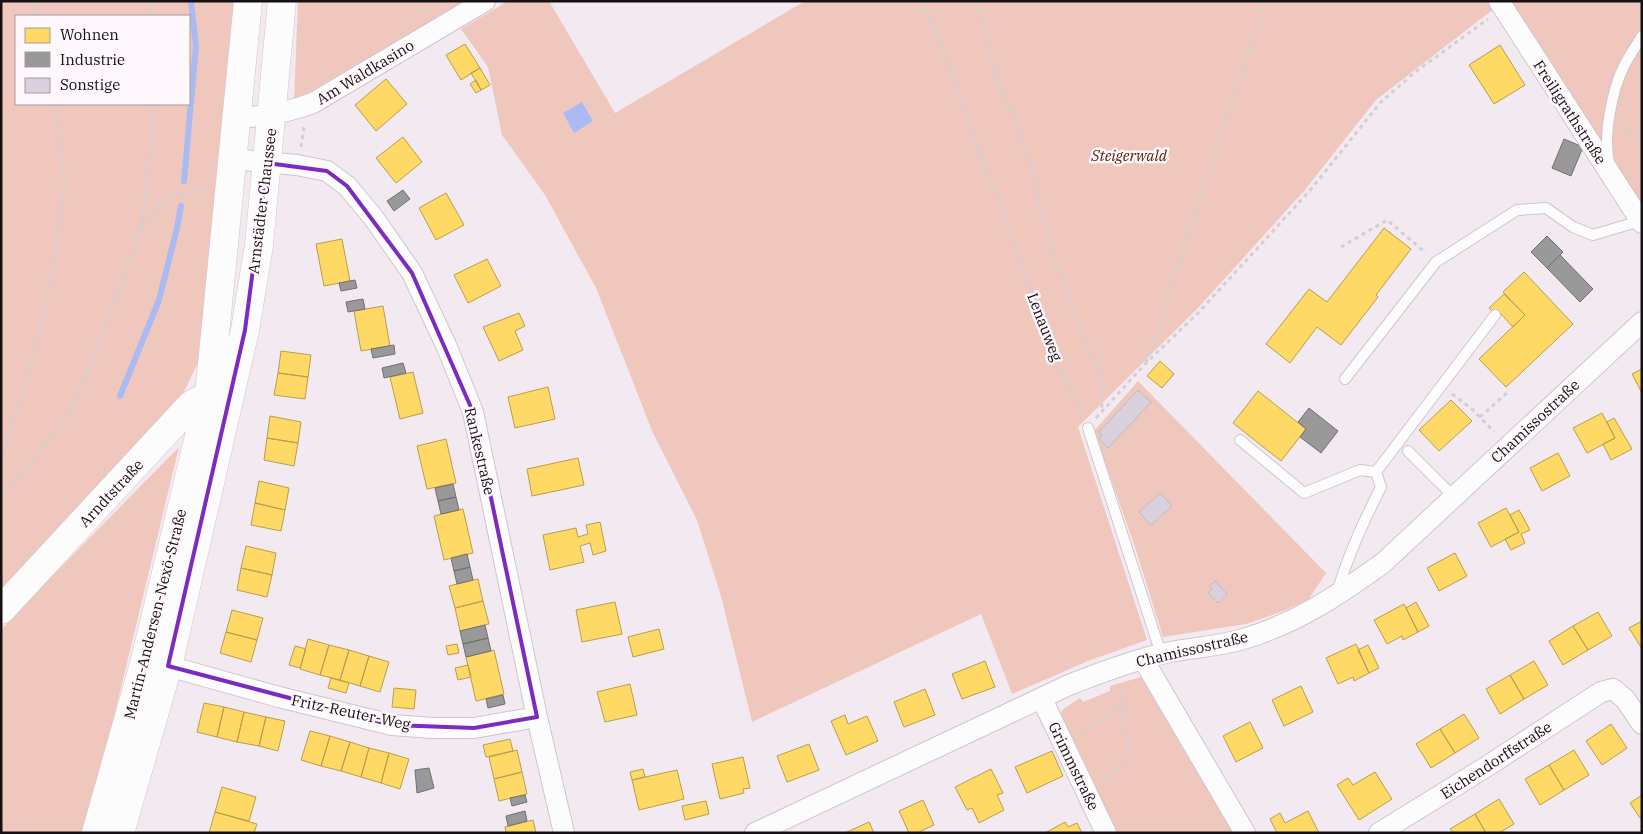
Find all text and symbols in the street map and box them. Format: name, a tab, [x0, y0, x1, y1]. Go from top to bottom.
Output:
legend	[15, 15, 190, 105]
text: Wohnen	[60, 25, 119, 44]
street label: Am Waldkasino	[313, 35, 417, 109]
text: Industrie	[60, 50, 125, 69]
street label: Freiligrathstraße	[1529, 56, 1611, 168]
text: Sonstige	[60, 75, 120, 94]
street label: Arnstädter Chaussee	[244, 127, 280, 275]
park label: Steigerwald	[1090, 146, 1168, 165]
street label: Lenauweg	[1023, 290, 1067, 364]
street label: Chamissostraße	[1487, 375, 1583, 467]
street label: Rankestraße	[461, 405, 499, 497]
street label: Arndtstraße	[75, 455, 147, 531]
street label: Martin-Andersen-Nexö-Straße	[120, 507, 190, 721]
street label: Chamissostraße	[1134, 627, 1250, 671]
street label: Fritz-Reuter-Weg	[290, 690, 412, 734]
street label: Eichendorffstraße	[1437, 717, 1555, 803]
street label: Grimmstraße	[1044, 719, 1104, 813]

